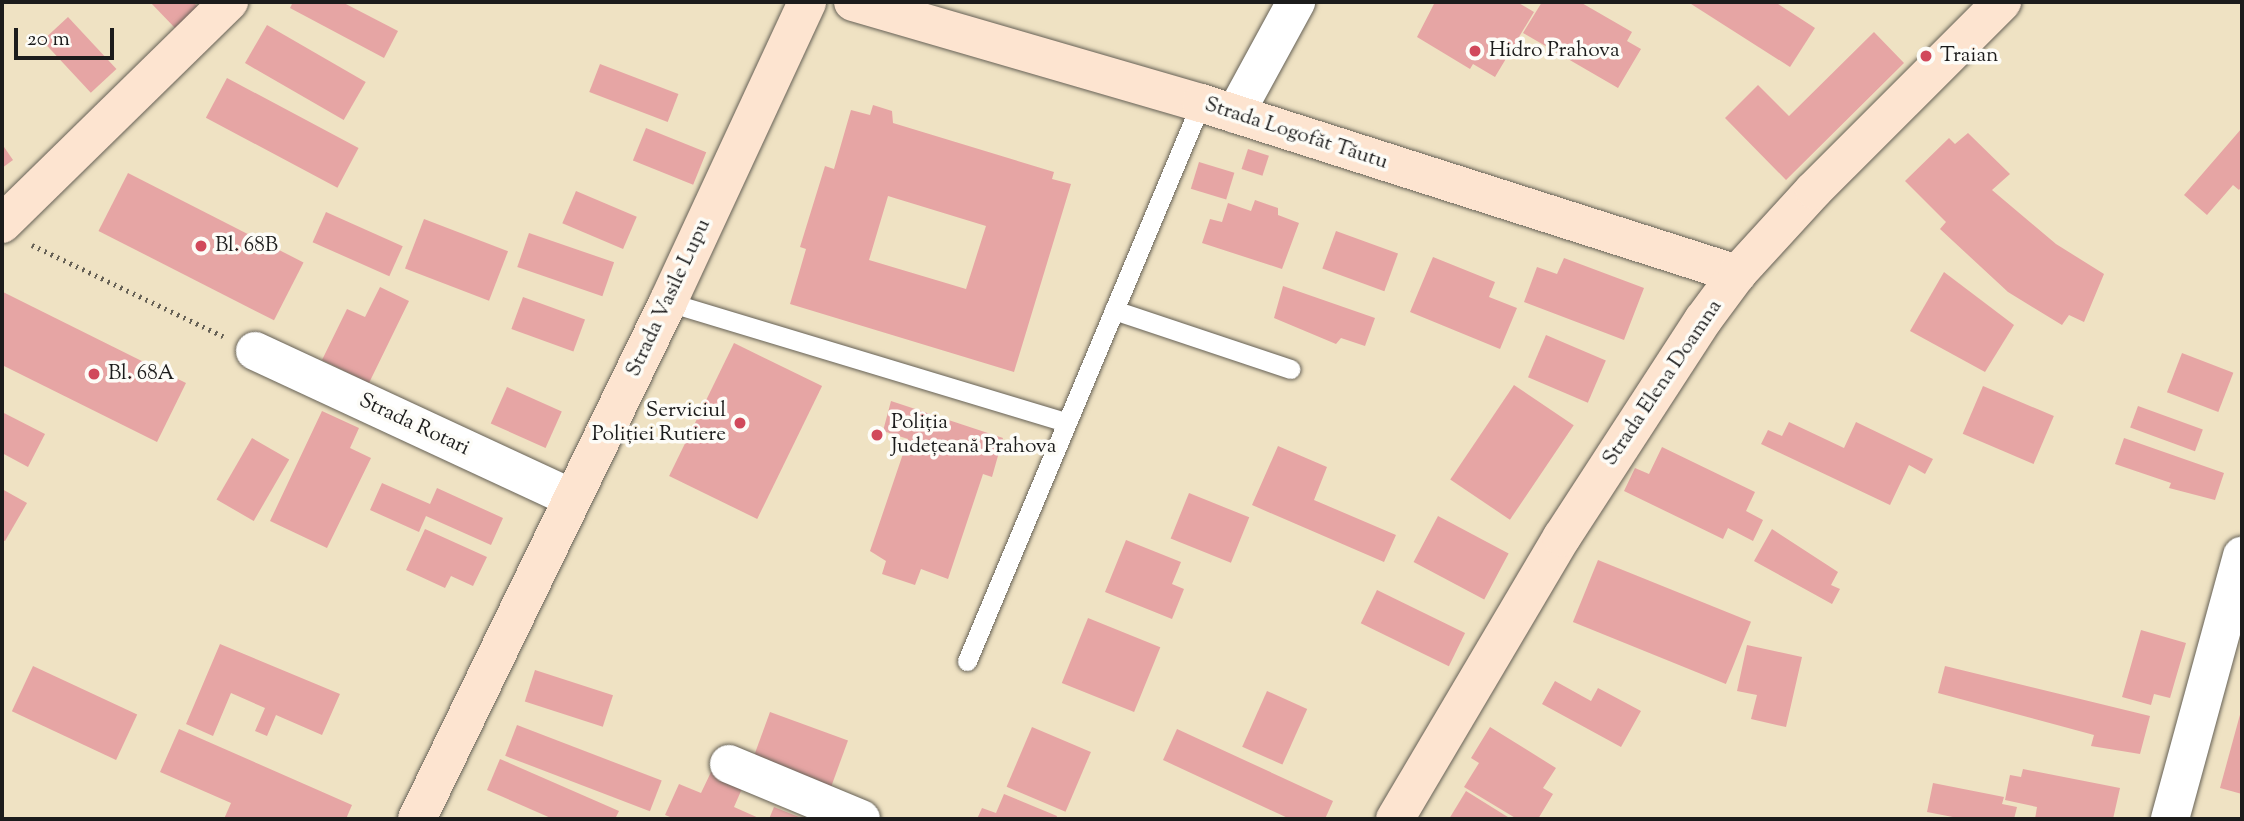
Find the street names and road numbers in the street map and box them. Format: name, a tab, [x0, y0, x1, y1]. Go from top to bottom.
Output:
street label: Strada Logofăt Tăutu	[1201, 93, 1391, 175]
street label: Strada Vasile Lupu	[621, 215, 717, 381]
street label: Strada Elena Doamna	[1598, 295, 1728, 471]
street label: Strada Rotari	[355, 388, 473, 462]

